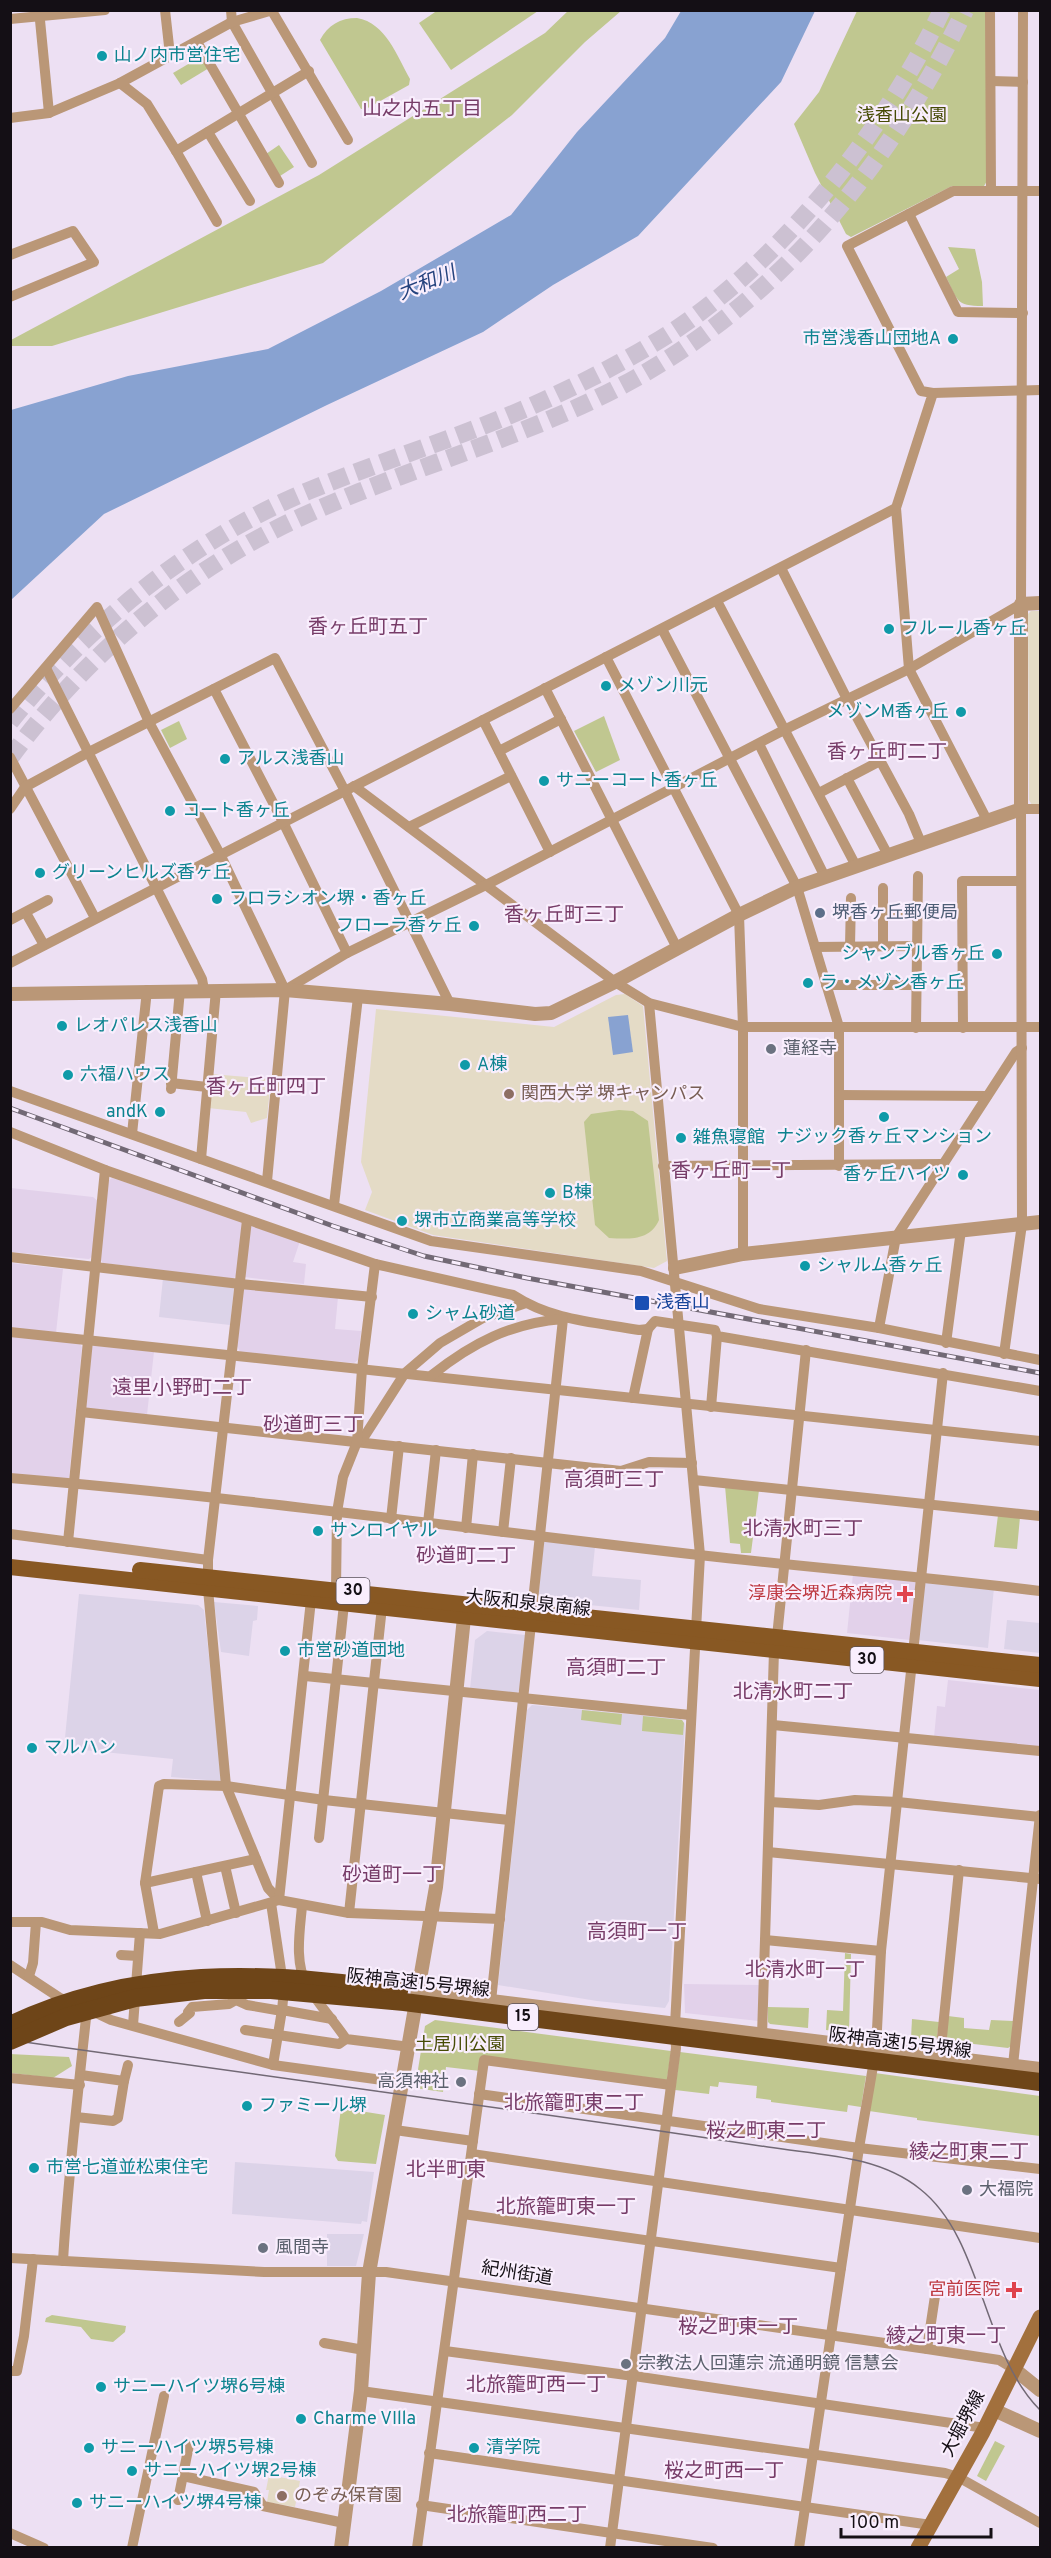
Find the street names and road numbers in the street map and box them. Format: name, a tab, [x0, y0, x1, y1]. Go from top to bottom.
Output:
road number: 30	[336, 1578, 370, 1604]
street label: 大阪和泉泉南線	[464, 1586, 592, 1622]
road number: 30	[850, 1647, 884, 1673]
street label: 阪神高速15号堺線	[345, 1965, 491, 2003]
road number: 15	[508, 2004, 538, 2030]
street label: 阪神高速15号堺線	[827, 2024, 973, 2064]
street label: 紀州街道	[480, 2257, 554, 2291]
street label: 大堀堺線	[937, 2387, 991, 2461]

